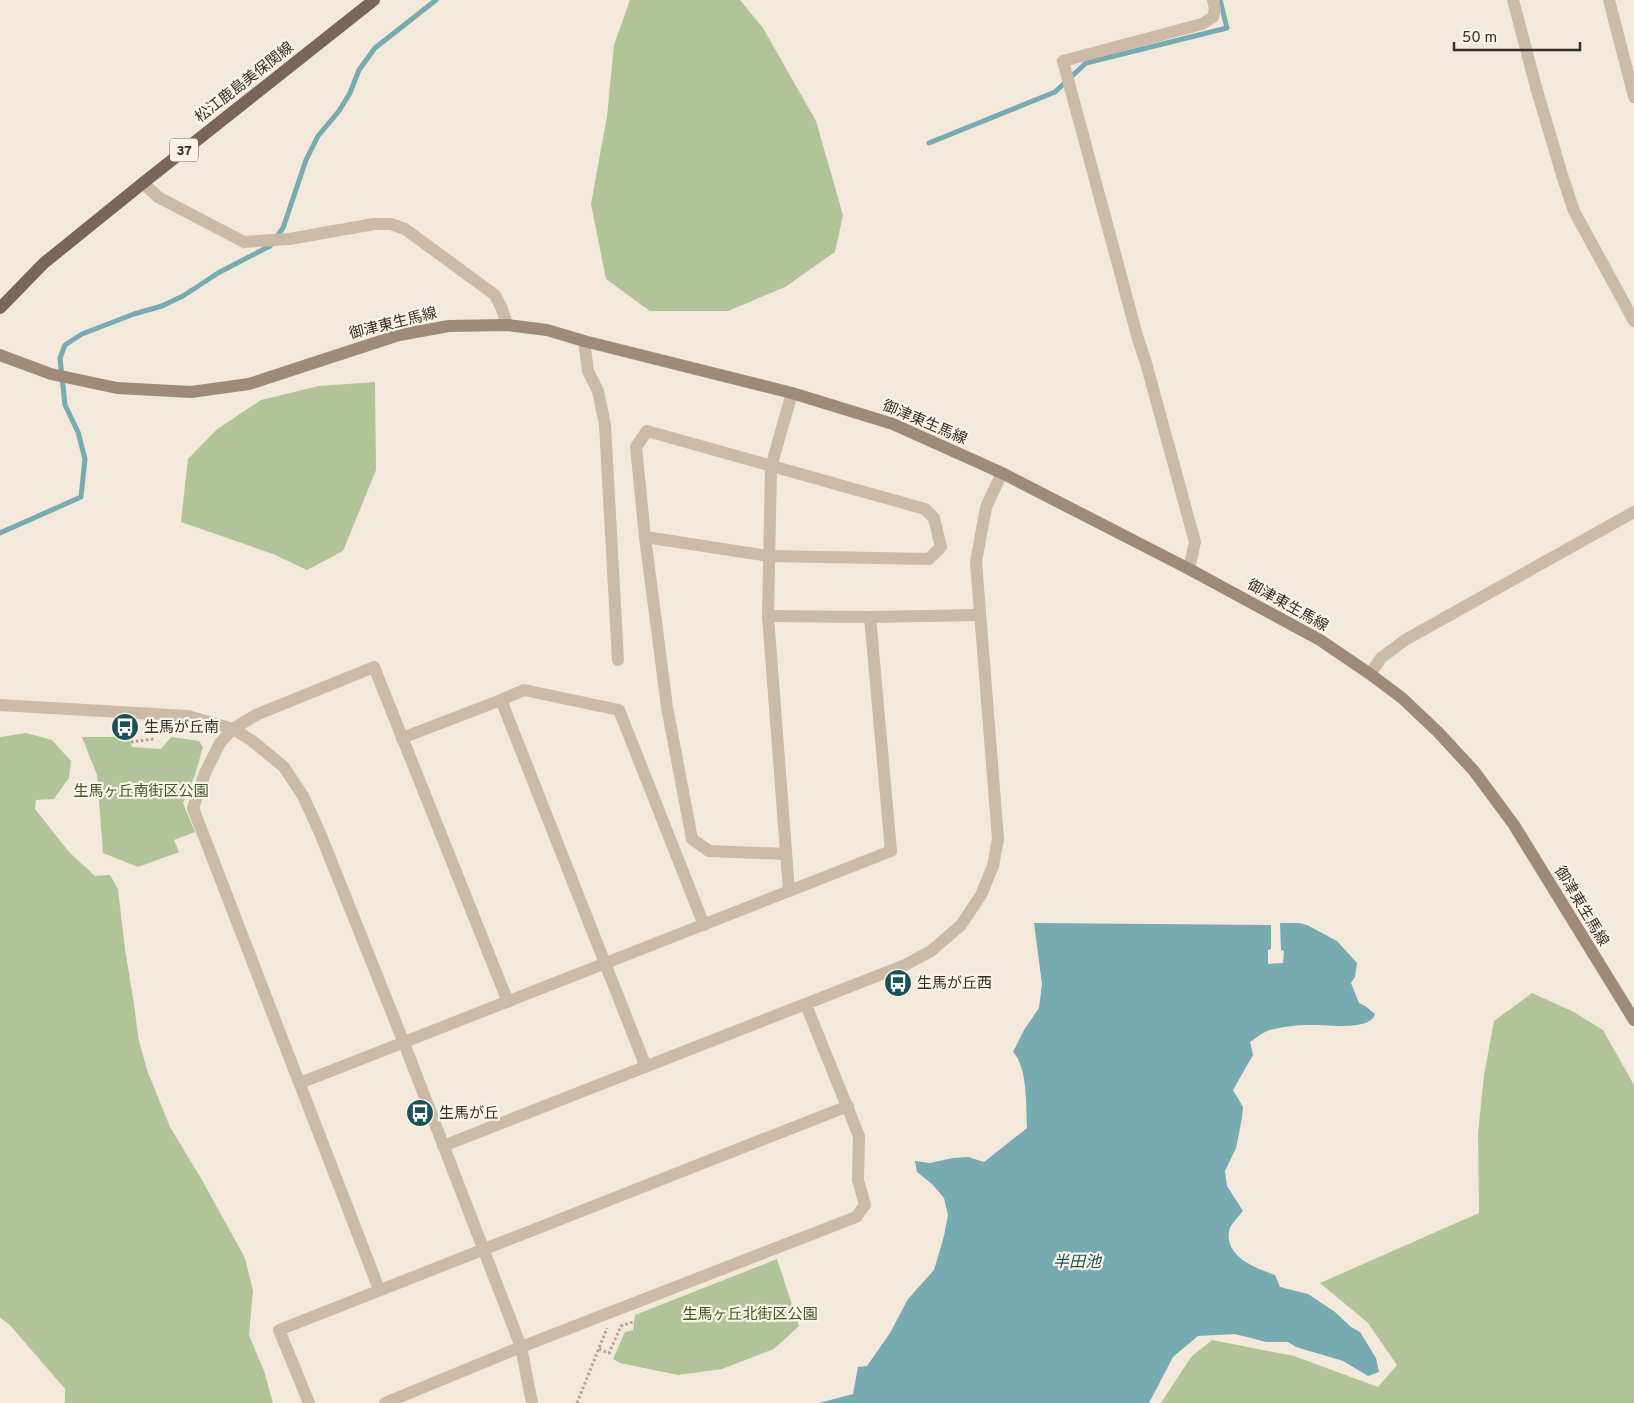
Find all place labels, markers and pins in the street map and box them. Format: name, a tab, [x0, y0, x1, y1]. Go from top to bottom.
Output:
bus stop icon: 生馬が丘南	[110, 712, 140, 742]
place label: 生馬が丘南	[144, 719, 219, 738]
bus stop icon: 生馬が丘西	[883, 968, 913, 998]
place label: 生馬が丘西	[917, 975, 992, 994]
bus stop icon: 生馬が丘	[405, 1098, 435, 1128]
place label: 生馬が丘	[439, 1105, 499, 1124]

